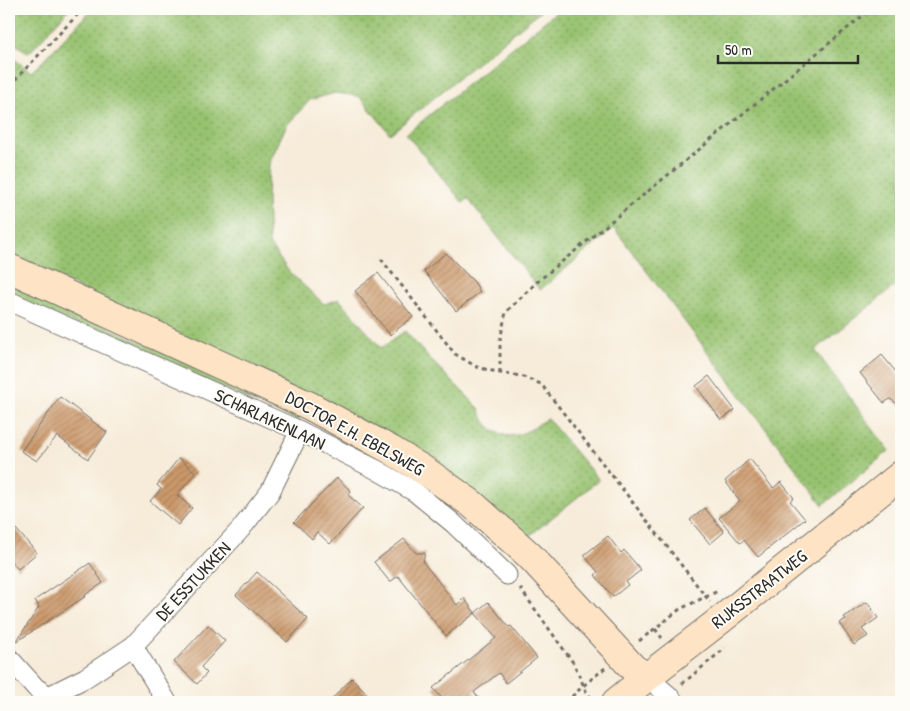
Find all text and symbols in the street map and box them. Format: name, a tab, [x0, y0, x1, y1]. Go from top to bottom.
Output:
scale bar	[718, 32, 858, 64]
text: 50 m	[725, 39, 752, 60]
street label: SCHARLAKENLAAN	[210, 382, 330, 456]
street label: DOCTOR E.H. EBELSWEG	[281, 384, 429, 482]
street label: DE ESSTUKKEN	[150, 536, 236, 626]
street label: RIJKSSTRAATWEG	[706, 543, 812, 634]

